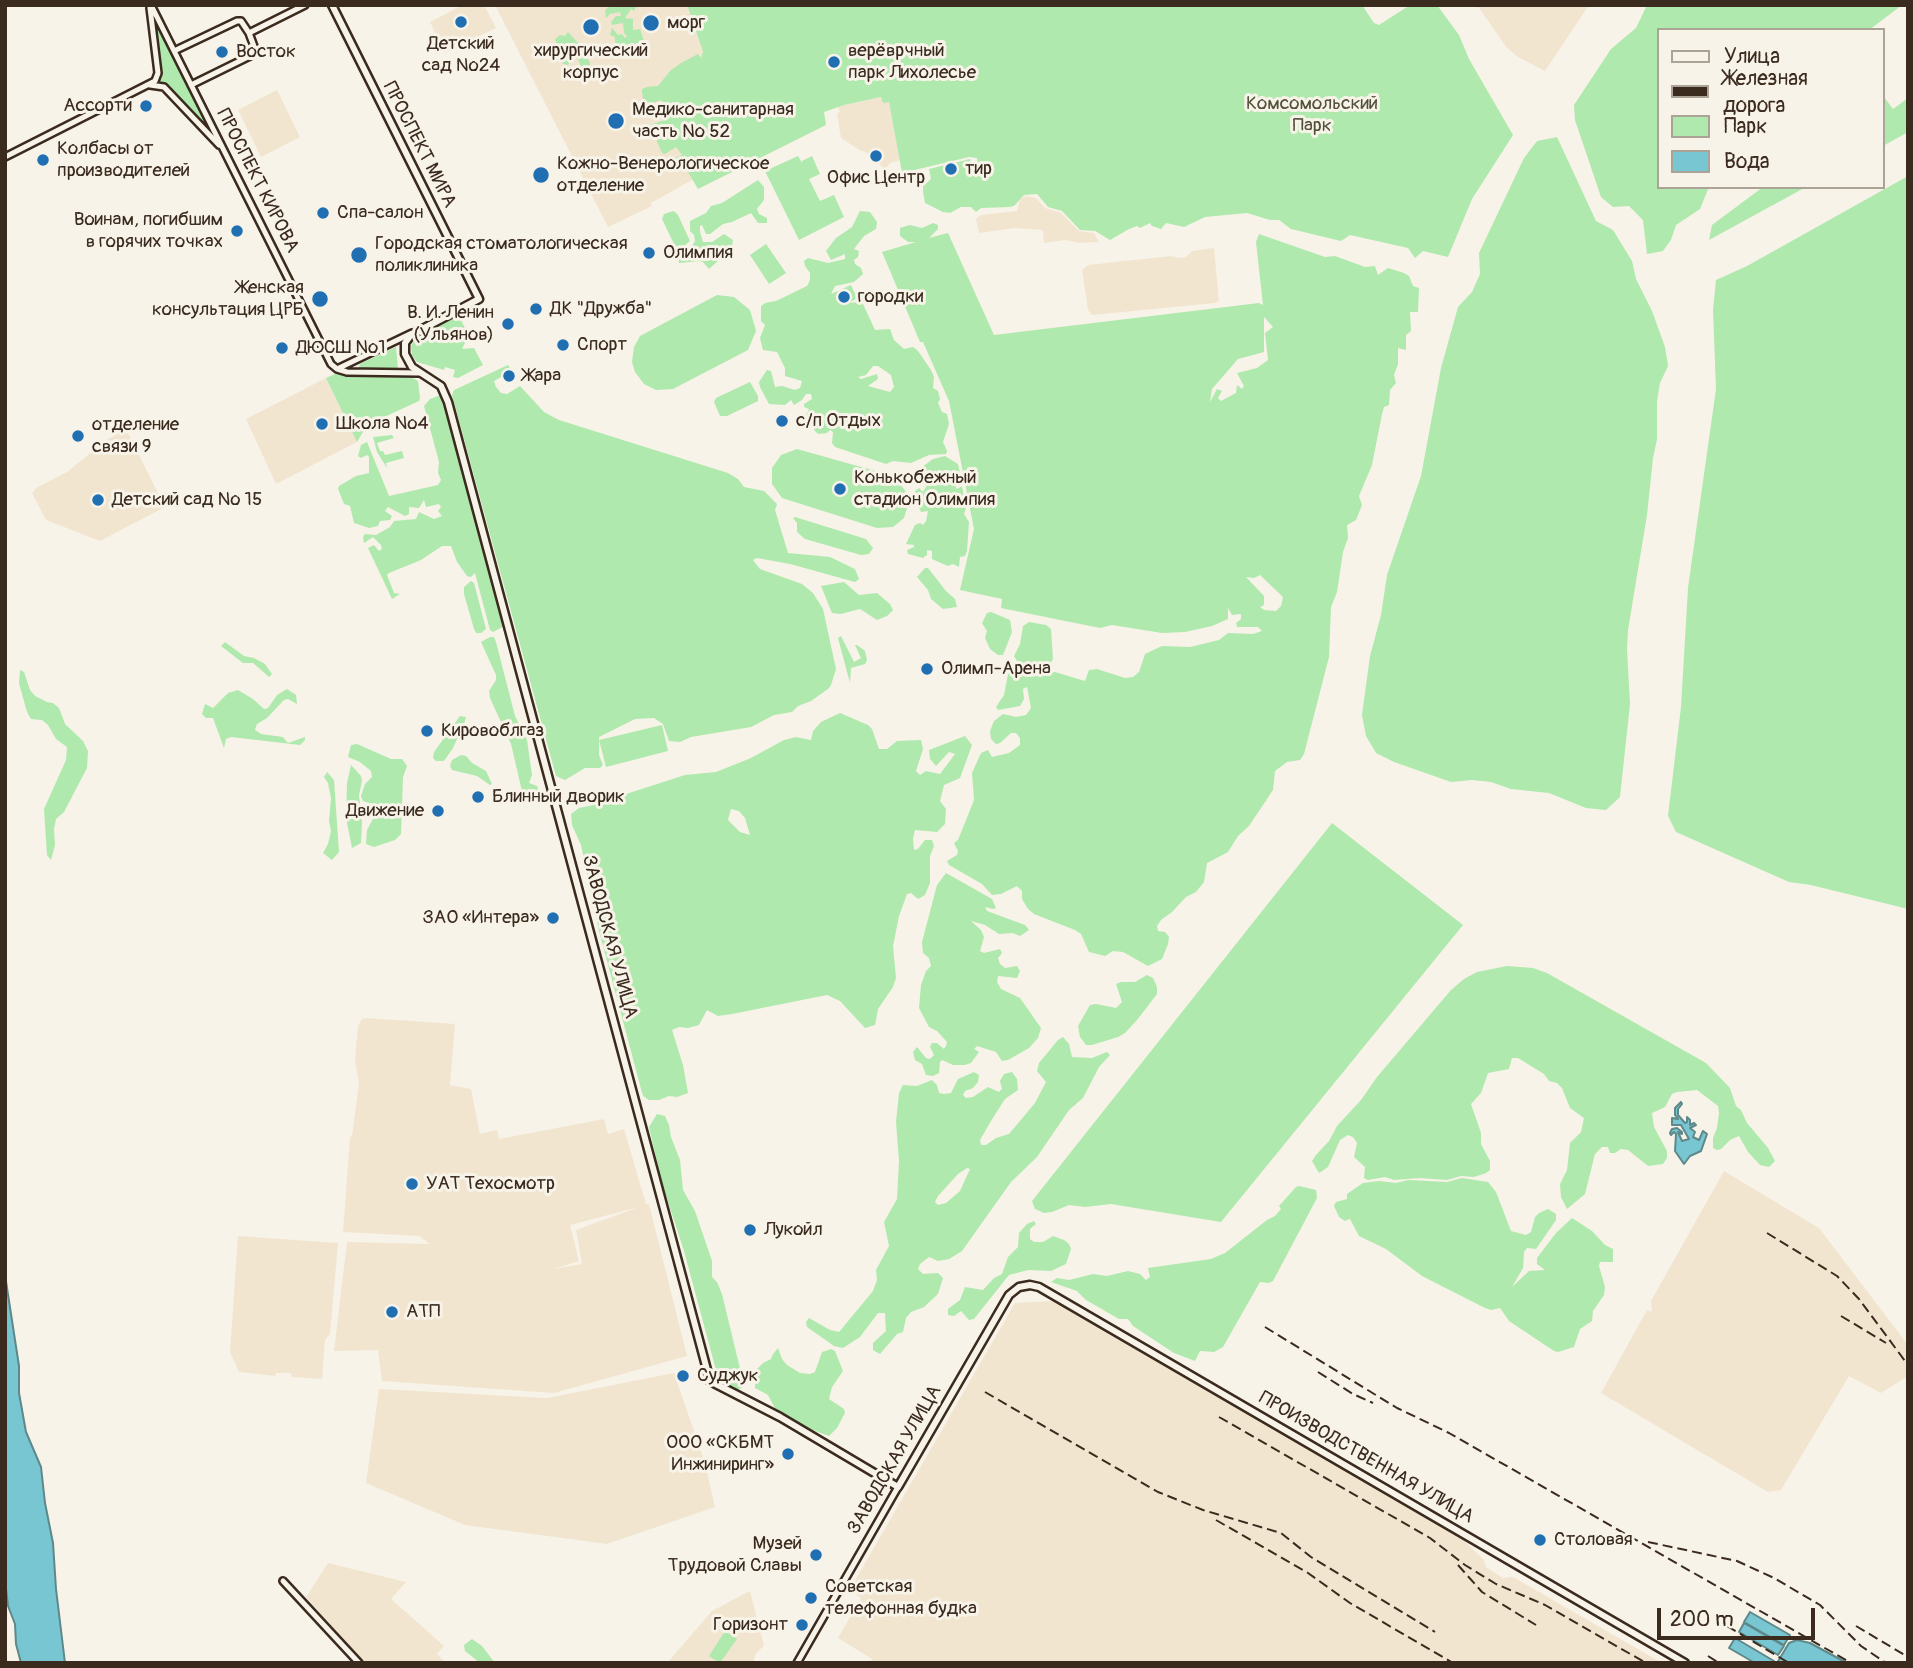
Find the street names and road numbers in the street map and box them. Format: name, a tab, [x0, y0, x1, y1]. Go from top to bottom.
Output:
street label: ПРОСПЕКТ МИРА	[377, 78, 461, 212]
street label: ПРОСПЕКТ КИРОВА	[211, 105, 303, 257]
street label: ЗАВОДСКАЯ УЛИЦА	[576, 853, 642, 1021]
street label: ЗАВОДСКАЯ УЛИЦА	[843, 1382, 947, 1538]
street label: ПРОИЗВОДСТВЕННАЯ УЛИЦА	[1254, 1387, 1478, 1529]

